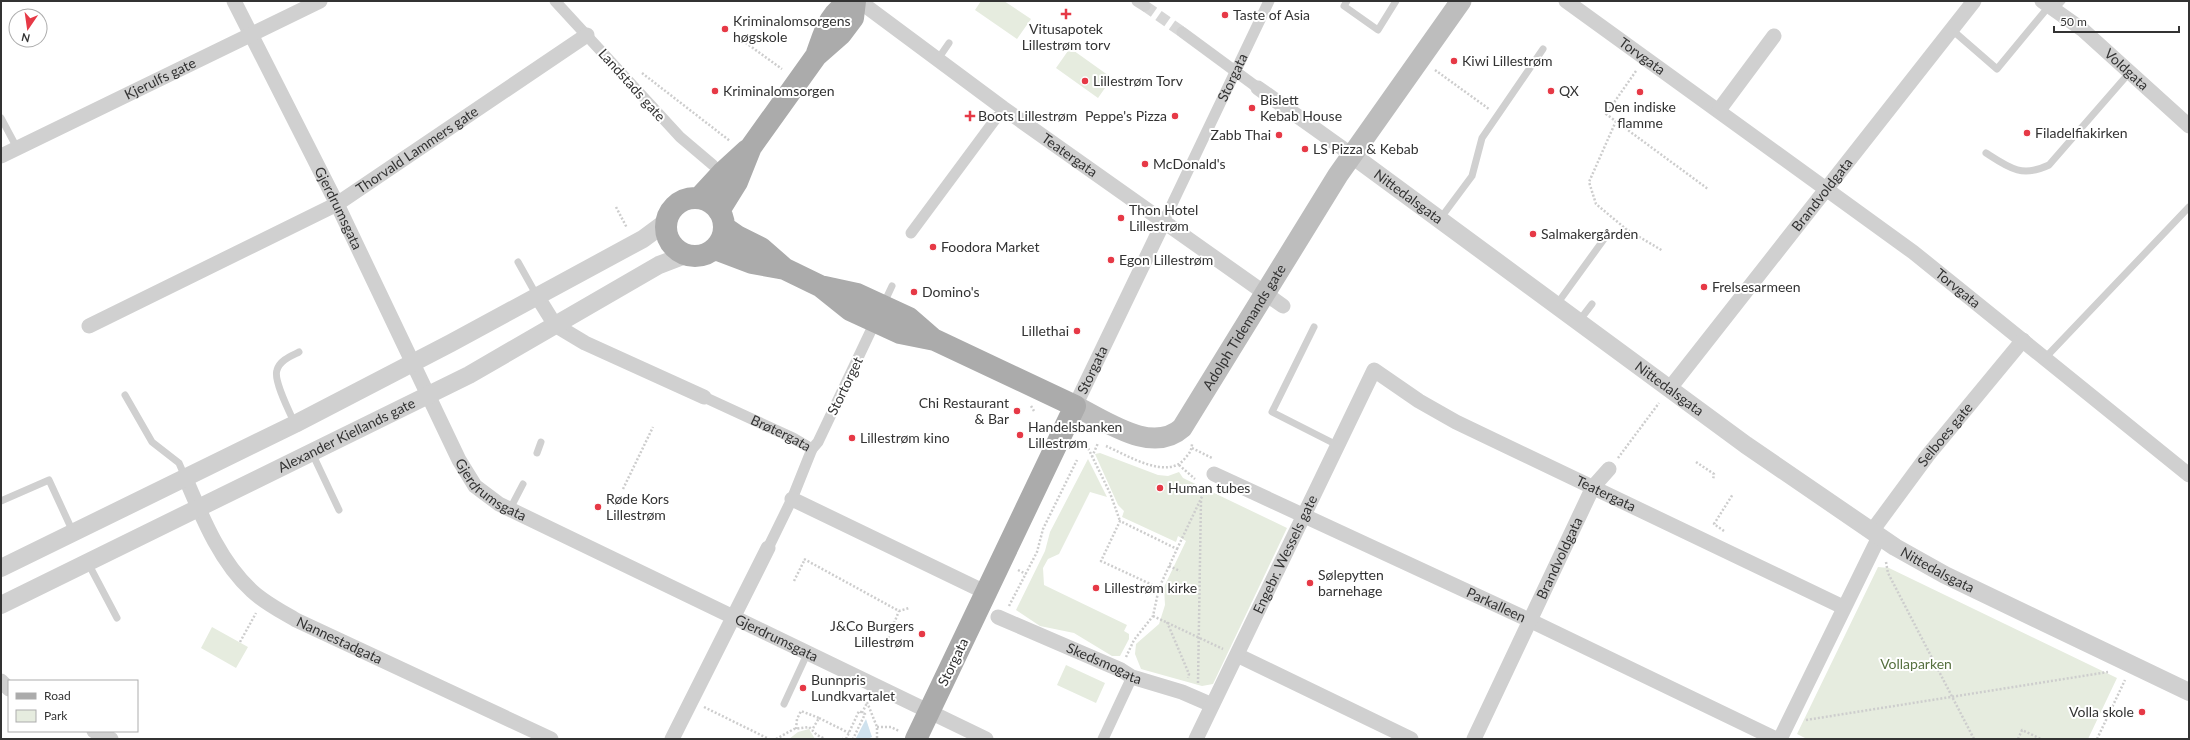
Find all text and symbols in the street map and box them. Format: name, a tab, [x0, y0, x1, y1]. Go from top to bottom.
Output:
place label: Taste of Asia	[1233, 6, 1310, 23]
north arrow	[8, 8, 48, 48]
scale bar	[2054, 8, 2179, 34]
marker: Vitusapotek Lillestrøm torv	[1061, 9, 1071, 19]
marker: Taste of Asia	[1220, 10, 1230, 20]
place label: Kriminalomsorgens høgskole	[733, 12, 851, 45]
text: 50 m	[2060, 14, 2087, 29]
place label: Vitusapotek Lillestrøm torv	[1022, 20, 1111, 53]
marker: Kriminalomsorgens høgskole	[720, 24, 730, 34]
text: N	[20, 31, 31, 46]
street label: Torvgata	[1616, 33, 1669, 78]
street label: Landstads gate	[595, 45, 669, 124]
street label: Voldgata	[2101, 45, 2153, 93]
street label: Storgata	[1213, 50, 1251, 104]
place label: Kiwi Lillestrøm	[1462, 52, 1552, 69]
street label: Kjerulfs gate	[121, 54, 199, 103]
marker: Kiwi Lillestrøm	[1449, 56, 1459, 66]
place label: Lillestrøm Torv	[1093, 72, 1184, 89]
marker: Lillestrøm Torv	[1080, 76, 1090, 86]
place label: Kriminalomsorgen	[723, 82, 834, 99]
place label: QX	[1559, 82, 1579, 99]
marker: Kriminalomsorgen	[710, 86, 720, 96]
marker: QX	[1546, 86, 1556, 96]
marker: Den indiske flamme	[1635, 87, 1645, 97]
place label: Bislett Kebab House	[1260, 91, 1342, 124]
place label: Den indiske flamme	[1604, 98, 1676, 131]
street label: Thorvald Lammers gate	[352, 102, 481, 197]
marker: Bislett Kebab House	[1247, 103, 1257, 113]
place label: Boots Lillestrøm	[978, 107, 1077, 124]
place label: Peppe's Pizza	[1085, 107, 1167, 124]
marker: Boots Lillestrøm	[965, 111, 975, 121]
marker: Peppe's Pizza	[1170, 111, 1180, 121]
place label: Filadelfiakirken	[2035, 124, 2128, 141]
place label: Zabb Thai	[1211, 126, 1271, 143]
marker: Filadelfiakirken	[2022, 128, 2032, 138]
street label: Teatergata	[1039, 129, 1101, 180]
marker: Zabb Thai	[1274, 130, 1284, 140]
place label: LS Pizza & Kebab	[1313, 140, 1419, 157]
marker: LS Pizza & Kebab	[1300, 144, 1310, 154]
street label: Brandvoldgata	[1787, 154, 1856, 234]
place label: McDonald's	[1153, 155, 1226, 172]
marker: McDonald's	[1140, 159, 1150, 169]
street label: Gjerdrumsgata	[311, 164, 366, 252]
street label: Nittedalsgata	[1371, 165, 1446, 227]
place label: Thon Hotel Lillestrøm	[1129, 201, 1198, 234]
marker: Thon Hotel Lillestrøm	[1116, 213, 1126, 223]
place label: Salmakergården	[1541, 225, 1638, 242]
marker: Salmakergården	[1528, 229, 1538, 239]
place label: Foodora Market	[941, 238, 1039, 255]
marker: Foodora Market	[928, 242, 938, 252]
place label: Egon Lillestrøm	[1119, 251, 1213, 268]
marker: Egon Lillestrøm	[1106, 255, 1116, 265]
street label: Adolph Tidemands gate	[1199, 261, 1289, 393]
street label: Torvgata	[1932, 265, 1984, 311]
place label: Frelsesarmeen	[1712, 278, 1801, 295]
marker: Frelsesarmeen	[1699, 282, 1709, 292]
place label: Domino's	[922, 283, 980, 300]
marker: Domino's	[909, 287, 919, 297]
place label: Lillethai	[1021, 322, 1069, 339]
marker: Lillethai	[1072, 326, 1082, 336]
street label: Storgata	[1073, 343, 1111, 397]
street label: Stortorget	[823, 354, 866, 418]
street label: Nittedalsgata	[1632, 357, 1707, 419]
street label: Alexander Kiellands gate	[275, 394, 418, 476]
place label: Chi Restaurant & Bar	[919, 394, 1009, 427]
street label: Selboes gate	[1913, 399, 1976, 470]
marker: Chi Restaurant & Bar	[1012, 406, 1022, 416]
street label: Brøtergata	[748, 411, 814, 455]
place label: Handelsbanken Lillestrøm	[1028, 418, 1122, 451]
place label: Lillestrøm kino	[860, 429, 950, 446]
marker: Handelsbanken Lillestrøm	[1015, 430, 1025, 440]
marker: Lillestrøm kino	[847, 433, 857, 443]
street label: Gjerdrumsgata	[452, 455, 529, 524]
street label: Teatergata	[1573, 472, 1639, 515]
place label: Human tubes	[1168, 479, 1250, 496]
marker: Human tubes	[1155, 483, 1165, 493]
place label: Røde Kors Lillestrøm	[606, 490, 669, 523]
street label: Engebr. Wessels gate	[1249, 492, 1320, 616]
marker: Røde Kors Lillestrøm	[593, 502, 603, 512]
street label: Brandvoldgata	[1532, 514, 1586, 602]
street label: Nittedalsgata	[1898, 543, 1977, 596]
place label: Sølepytten barnehage	[1318, 566, 1384, 599]
marker: Sølepytten barnehage	[1305, 578, 1315, 588]
place label: Lillestrøm kirke	[1104, 579, 1197, 596]
marker: Lillestrøm kirke	[1091, 583, 1101, 593]
street label: Parkalleen	[1464, 583, 1529, 625]
street label: Gjerdrumsgata	[733, 610, 821, 665]
street label: Nannestadgata	[294, 613, 385, 667]
place label: J&Co Burgers Lillestrøm	[830, 617, 914, 650]
marker: J&Co Burgers Lillestrøm	[917, 629, 927, 639]
street label: Storgata	[934, 635, 971, 689]
street label: Skedsmogata	[1064, 639, 1144, 687]
park label: Vollaparken	[1880, 655, 1952, 672]
place label: Bunnpris Lundkvartalet	[811, 671, 895, 704]
legend	[8, 680, 138, 732]
marker: Bunnpris Lundkvartalet	[798, 683, 808, 693]
text: Road	[44, 688, 71, 703]
place label: Volla skole	[2069, 703, 2134, 720]
marker: Volla skole	[2137, 707, 2147, 717]
text: Park	[44, 708, 68, 723]

